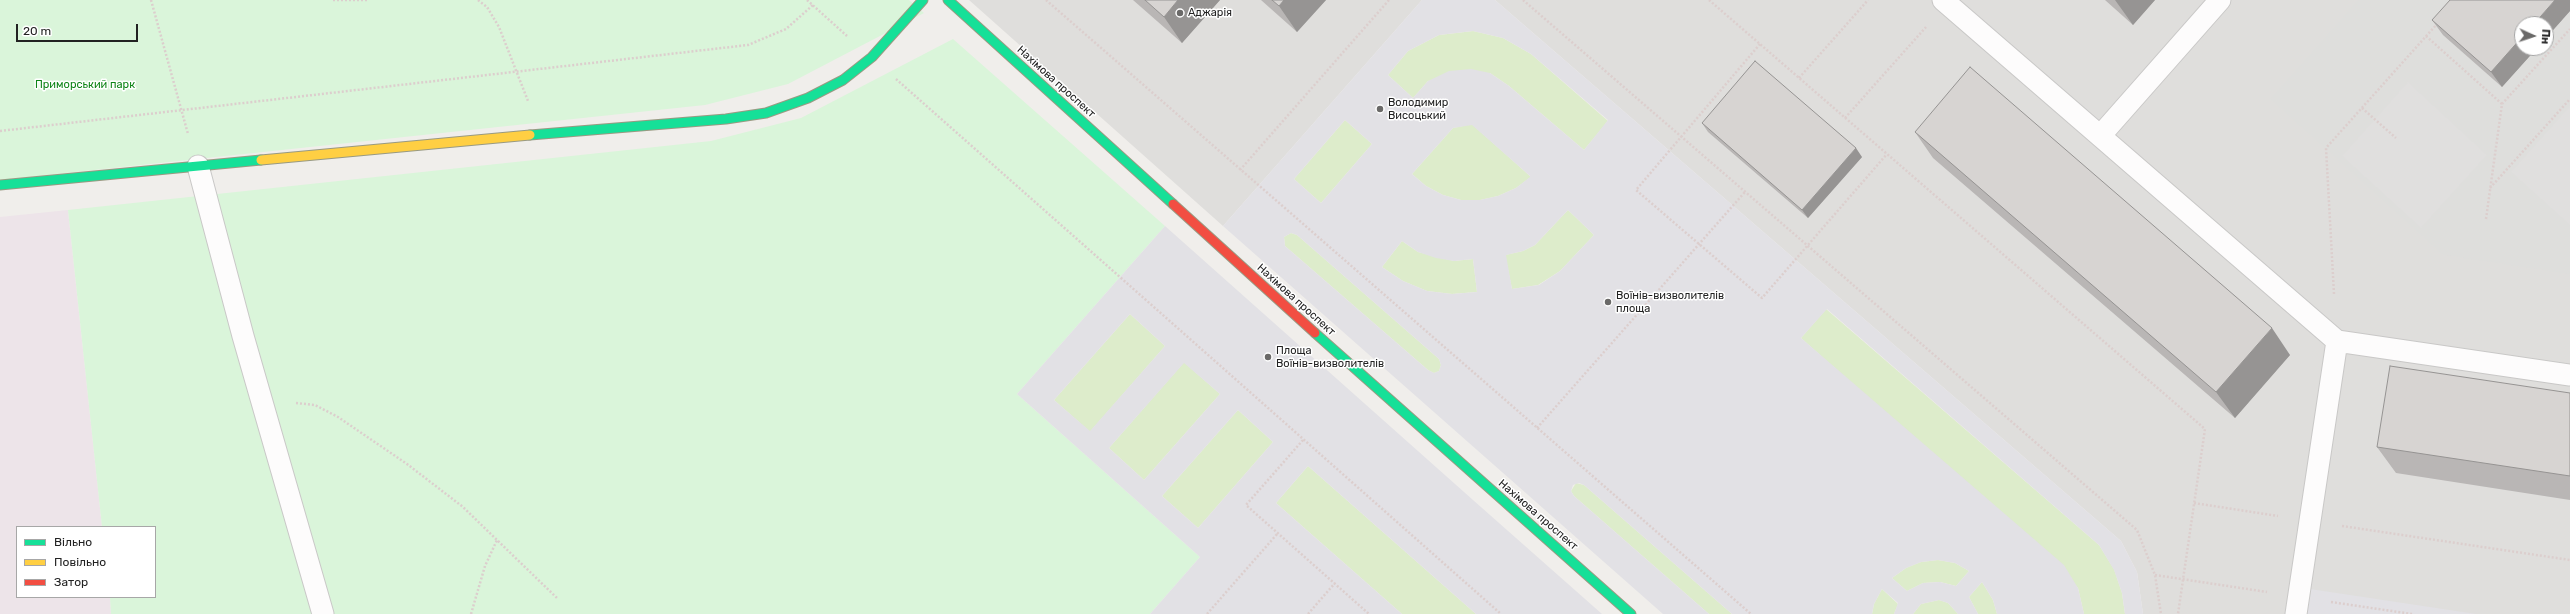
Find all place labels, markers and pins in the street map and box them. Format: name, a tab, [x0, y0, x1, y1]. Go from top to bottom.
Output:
place label: Аджарія	[1188, 6, 1232, 20]
marker: Аджарія	[1175, 8, 1185, 18]
place label: Володимир Висоцький	[1388, 96, 1448, 122]
marker: Володимир Висоцький	[1375, 104, 1385, 114]
place label: Воїнів-визволителів площа	[1616, 289, 1724, 315]
marker: Воїнів-визволителів площа	[1603, 297, 1613, 307]
place label: Площа Воїнів-визволителів	[1276, 344, 1384, 370]
marker: Площа Воїнів-визволителів	[1263, 352, 1273, 362]

